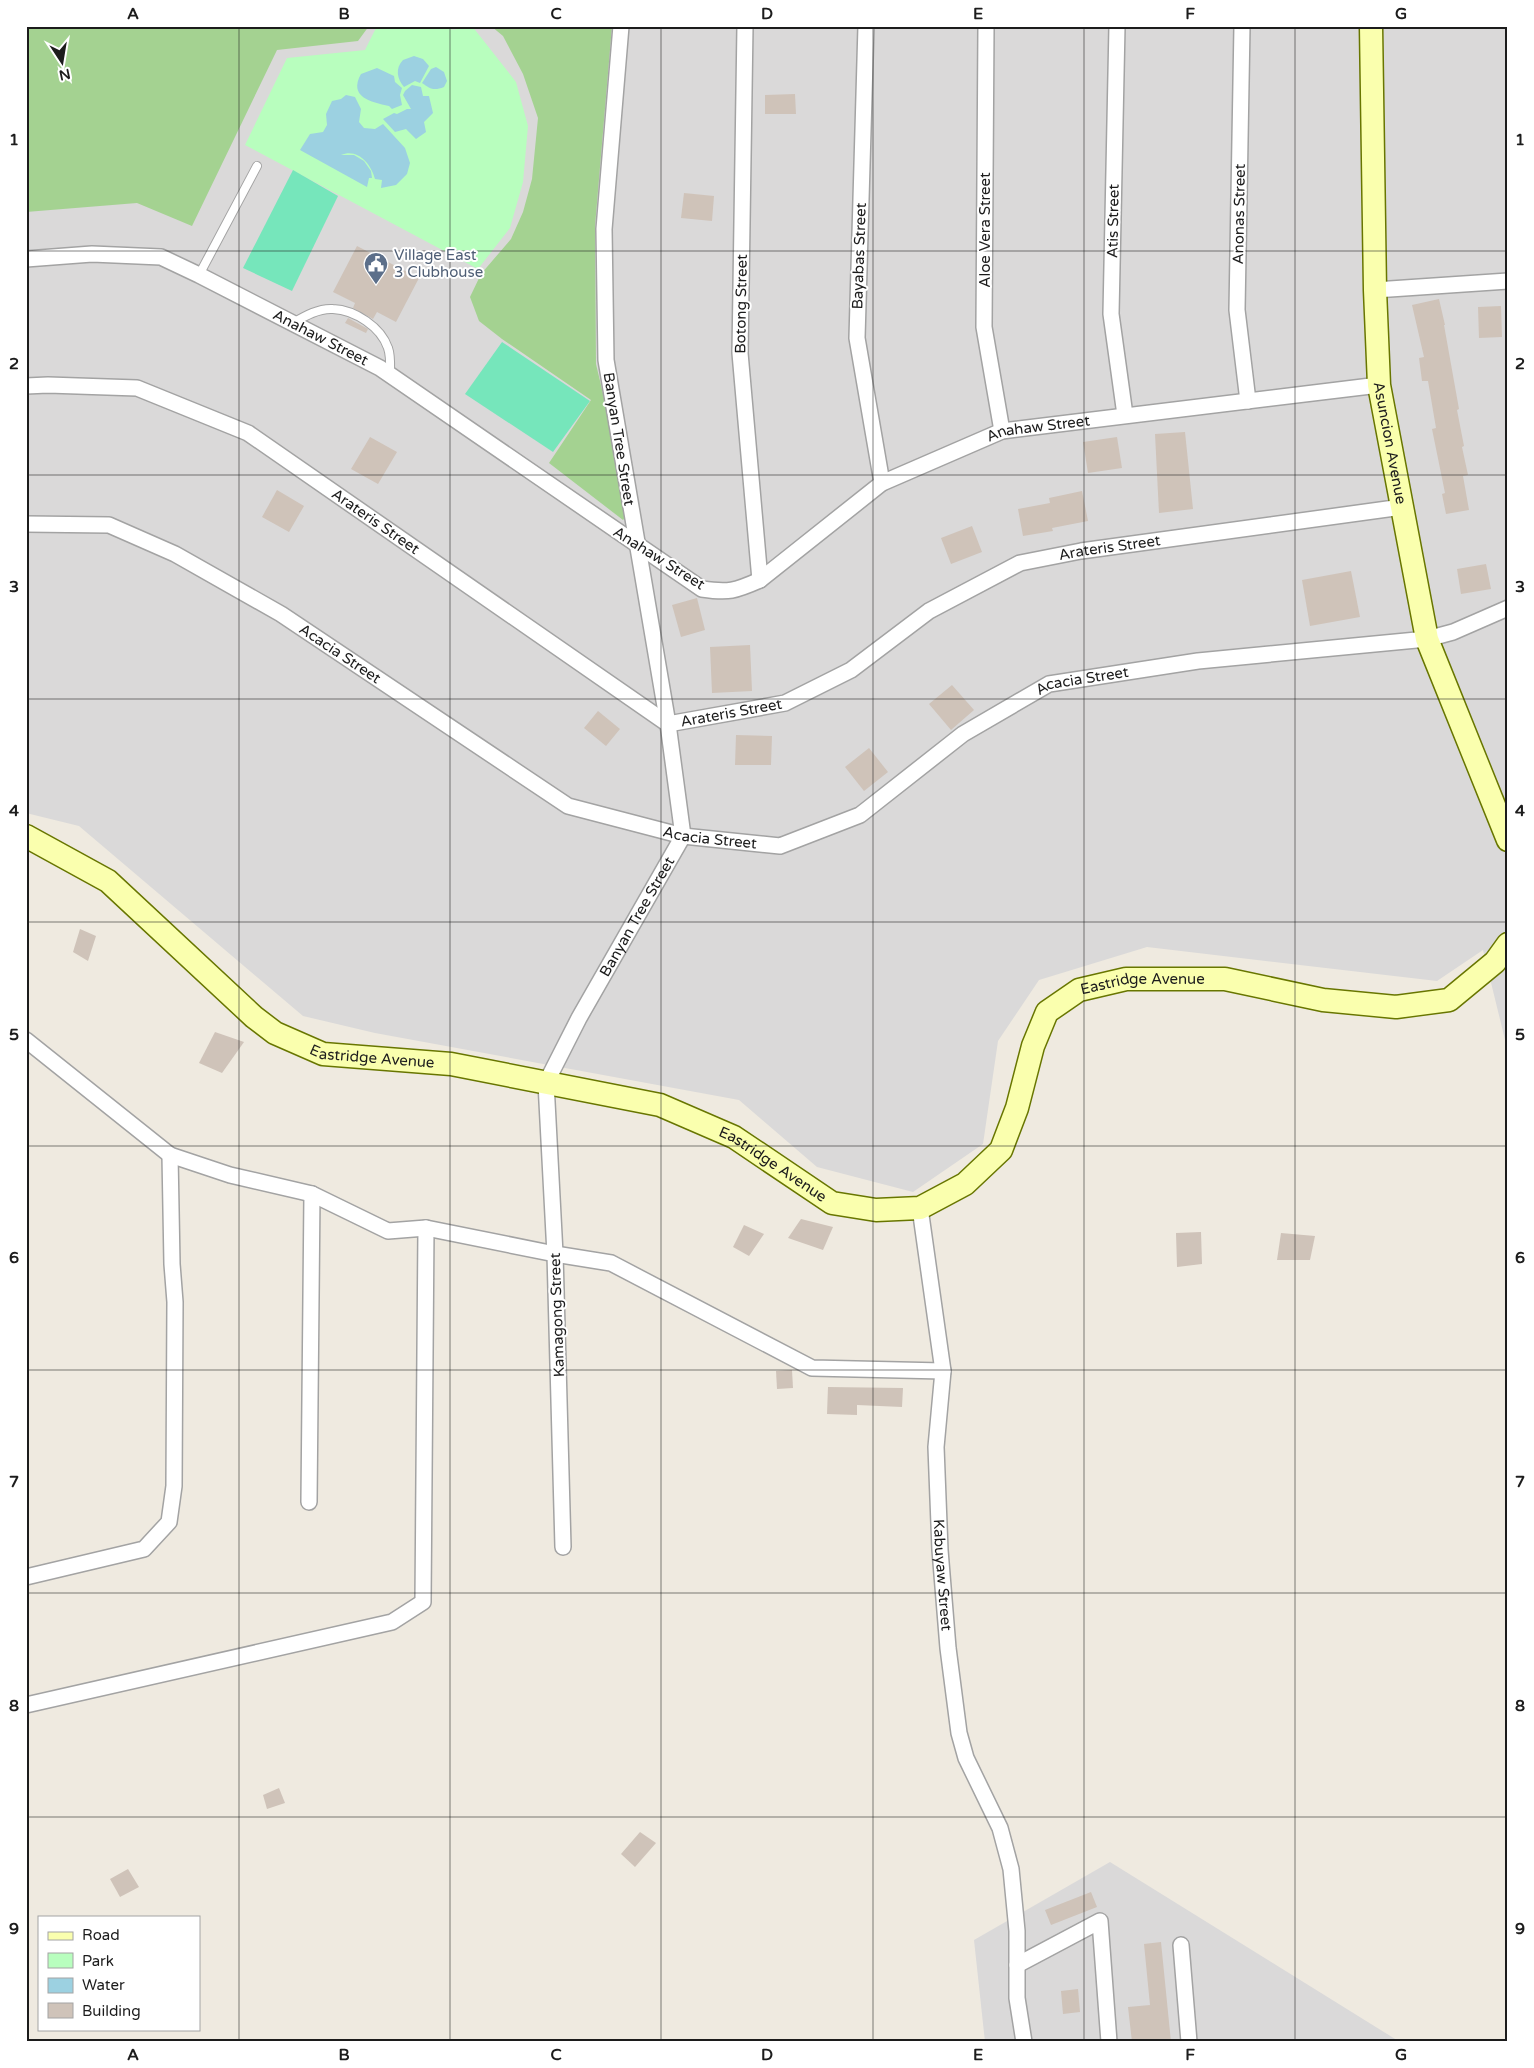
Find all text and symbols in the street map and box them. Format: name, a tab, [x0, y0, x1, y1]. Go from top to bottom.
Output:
text: A	[127, 4, 139, 24]
text: B	[338, 4, 350, 24]
text: C	[550, 4, 562, 24]
text: D	[761, 4, 773, 24]
text: E	[973, 4, 983, 24]
text: F	[1185, 4, 1195, 24]
text: G	[1395, 4, 1407, 24]
north arrow	[38, 38, 88, 88]
text: N	[57, 65, 72, 84]
text: 1	[9, 130, 19, 150]
text: 1	[1515, 130, 1525, 150]
street label: Anonas Street	[1229, 163, 1249, 265]
street label: Aloe Vera Street	[976, 172, 994, 288]
street label: Atis Street	[1103, 183, 1123, 258]
street label: Bayabas Street	[848, 202, 870, 310]
place label: Village East 3 Clubhouse	[394, 246, 483, 281]
public building icon: Village East 3 Clubhouse	[363, 251, 389, 285]
street label: Botong Street	[731, 254, 751, 354]
street label: Anahaw Street	[270, 306, 372, 370]
text: 2	[9, 354, 19, 374]
text: 2	[1515, 354, 1525, 374]
street label: Banyan Tree Street	[600, 371, 638, 507]
street label: Asuncion Avenue	[1370, 380, 1410, 506]
street label: Anahaw Street	[983, 411, 1091, 446]
street label: Arateris Street	[328, 485, 423, 558]
street label: Anahaw Street	[610, 523, 708, 594]
street label: Arateris Street	[1057, 531, 1162, 564]
text: 3	[9, 577, 19, 597]
text: 3	[1515, 577, 1525, 597]
street label: Acacia Street	[296, 620, 385, 687]
street label: Acacia Street	[1032, 663, 1130, 699]
street label: Arateris Street	[679, 695, 784, 731]
text: 4	[9, 801, 19, 821]
text: 4	[1515, 801, 1525, 821]
street label: Acacia Street	[661, 822, 758, 853]
street label: Banyan Tree Street	[596, 853, 678, 980]
street label: Eastridge Avenue	[1079, 970, 1205, 998]
text: 5	[9, 1025, 19, 1045]
text: 5	[1515, 1025, 1525, 1045]
street label: Eastridge Avenue	[307, 1040, 435, 1072]
street label: Eastridge Avenue	[716, 1123, 830, 1206]
text: 6	[9, 1248, 19, 1268]
text: 6	[1515, 1248, 1525, 1268]
street label: Kamagong Street	[546, 1252, 568, 1378]
text: 7	[9, 1472, 19, 1492]
text: 7	[1515, 1472, 1525, 1492]
street label: Kabuyaw Street	[930, 1519, 956, 1632]
text: 8	[9, 1696, 19, 1716]
text: 8	[1515, 1696, 1525, 1716]
legend	[38, 1916, 200, 2030]
text: 9	[9, 1919, 19, 1939]
text: 9	[1515, 1919, 1525, 1939]
text: Road	[82, 1926, 120, 1944]
text: Park	[82, 1952, 114, 1970]
text: Water	[82, 1976, 125, 1994]
text: Building	[82, 2002, 141, 2020]
text: A	[127, 2045, 139, 2065]
text: B	[338, 2045, 350, 2065]
text: C	[550, 2045, 562, 2065]
text: D	[761, 2045, 773, 2065]
text: E	[973, 2045, 983, 2065]
text: F	[1185, 2045, 1195, 2065]
text: G	[1395, 2045, 1407, 2065]

